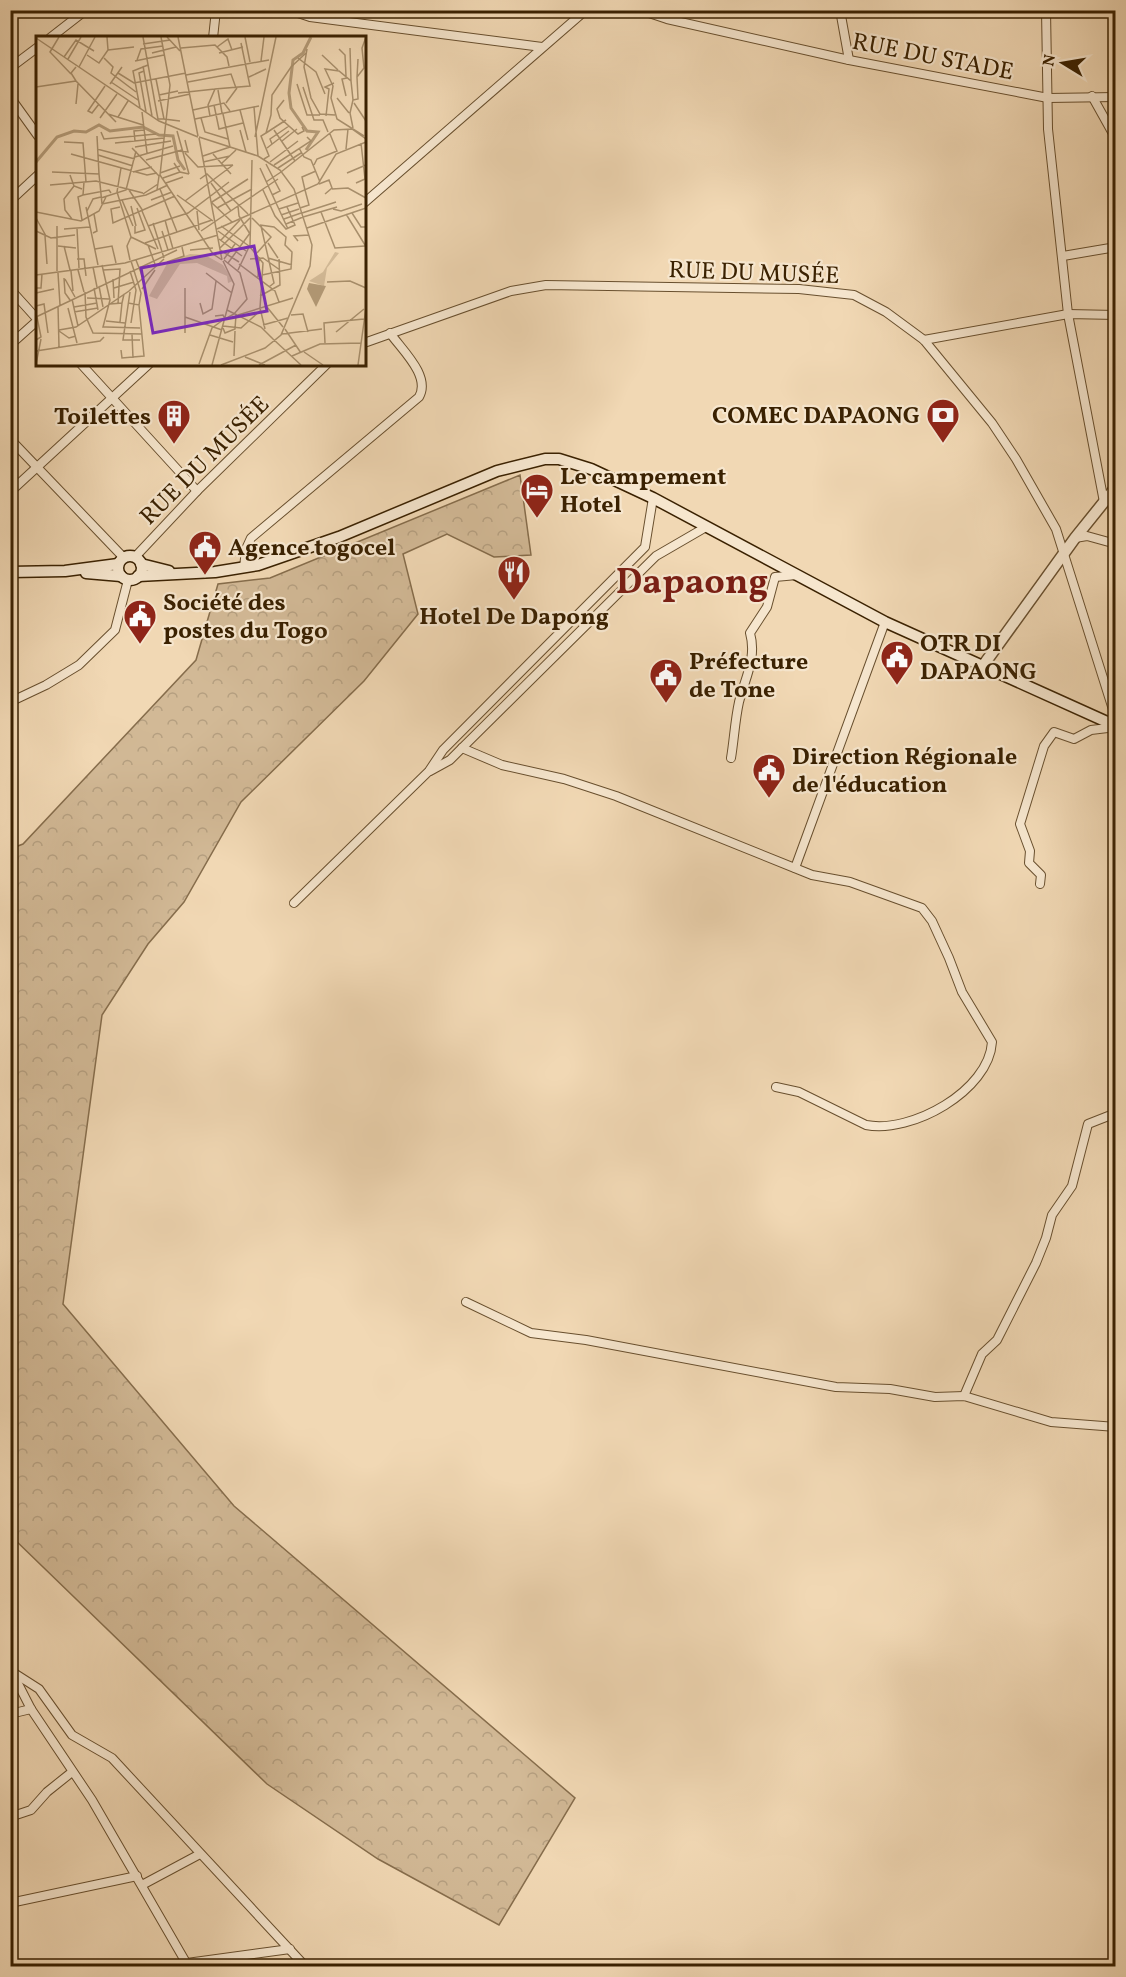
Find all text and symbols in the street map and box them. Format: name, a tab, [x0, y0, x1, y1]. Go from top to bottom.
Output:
street label: RUE DU STADE	[849, 26, 1016, 90]
north arrow	[1033, 33, 1093, 93]
inset map	[36, 36, 366, 366]
text: N	[1038, 52, 1062, 68]
street label: RUE DU MUSÉE	[668, 254, 840, 294]
street label: RUE DU MUSÉE	[133, 389, 278, 534]
bank icon: COMEC DAPAONG	[925, 397, 961, 444]
building icon: Toilettes	[156, 398, 192, 445]
place label: COMEC DAPAONG	[712, 400, 920, 434]
place label: Toilettes	[54, 401, 151, 435]
place label: Le campement Hotel	[560, 461, 726, 523]
hotel icon: Le campement Hotel	[519, 472, 555, 519]
public building icon: Agence togocel	[187, 529, 223, 576]
place label: Agence togocel	[228, 532, 395, 566]
restaurant icon: Hotel De Dapong	[496, 554, 532, 601]
district label: Dapaong	[616, 559, 768, 609]
place label: Société des postes du Togo	[163, 587, 328, 649]
public building icon: Société des postes du Togo	[122, 598, 158, 645]
place label: Hotel De Dapong	[419, 601, 609, 635]
place label: OTR DI DAPAONG	[920, 628, 1037, 690]
public building icon: OTR DI DAPAONG	[879, 639, 915, 686]
place label: Préfecture de Tone	[689, 646, 808, 708]
public building icon: Préfecture de Tone	[648, 657, 684, 704]
place label: Direction Régionale de l'éducation	[792, 741, 1017, 803]
public building icon: Direction Régionale de l'éducation	[751, 752, 787, 799]

